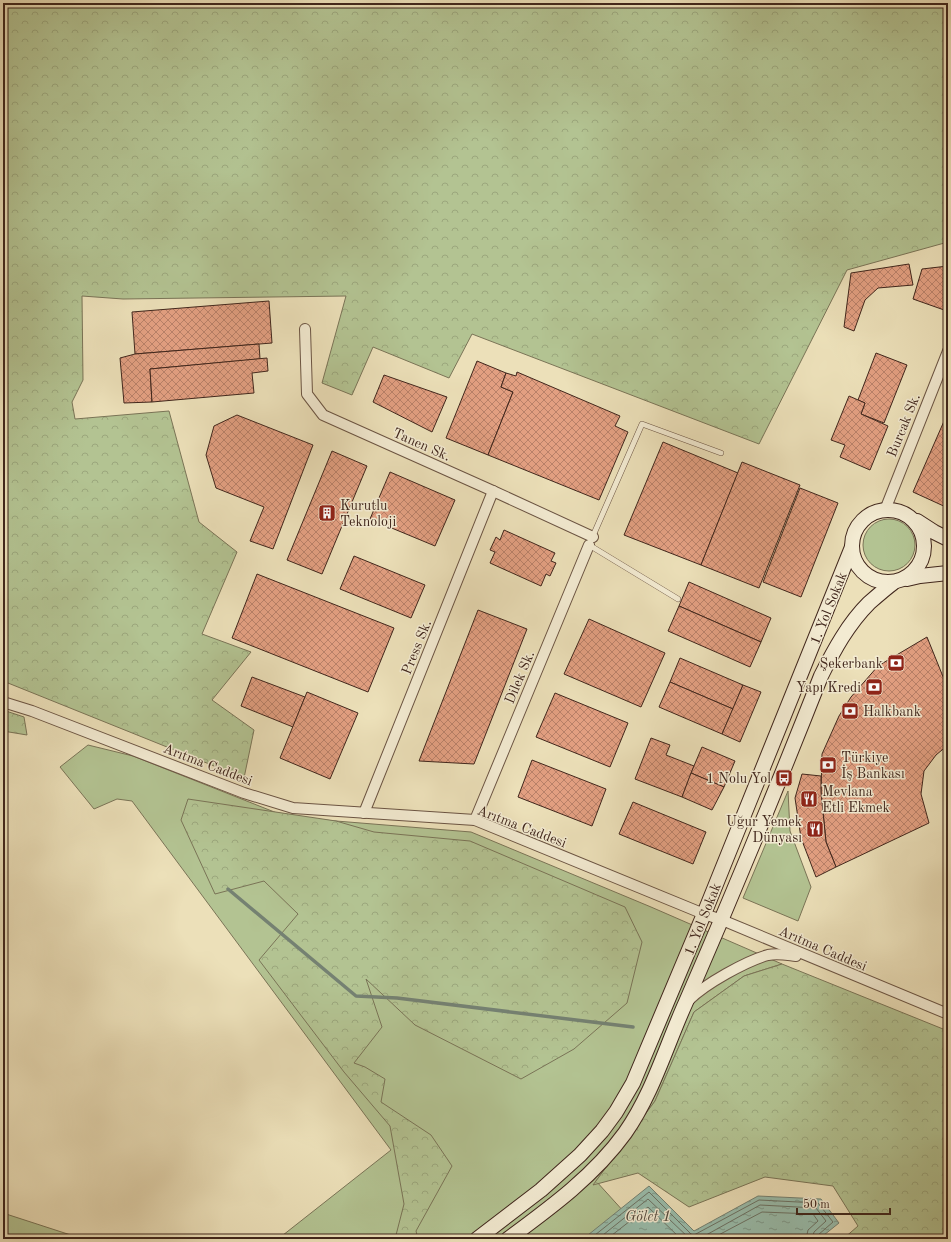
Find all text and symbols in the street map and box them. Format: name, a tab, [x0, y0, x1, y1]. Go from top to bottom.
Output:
street label: Burcak Sk.	[885, 392, 923, 459]
street label: Tanen Sk.	[391, 426, 453, 464]
place label: Kurutlu Teknoloji	[340, 499, 396, 529]
building icon: Kurutlu Teknoloji	[317, 503, 337, 523]
street label: 1. Yol Sokak	[808, 570, 850, 647]
street label: Press Sk.	[400, 618, 434, 677]
street label: Dilek Sk.	[503, 649, 537, 706]
bank icon: Şekerbank	[886, 653, 906, 673]
place label: Şekerbank	[819, 657, 883, 671]
bank icon: Yapı Kredi	[864, 677, 884, 697]
place label: Yapı Kredi	[796, 681, 861, 695]
bank icon: Halkbank	[840, 701, 860, 721]
place label: Halkbank	[863, 705, 921, 719]
street label: Arıtma Caddesi	[161, 742, 254, 788]
place label: Türkiye İş Bankası	[841, 751, 905, 781]
bank icon: Türkiye İş Bankası	[818, 755, 838, 775]
bus stop icon: 1 Nolu Yol	[774, 768, 794, 788]
place label: 1 Nolu Yol	[706, 772, 771, 786]
place label: Mevlana Etli Ekmek	[822, 785, 890, 815]
restaurant icon: Mevlana Etli Ekmek	[799, 789, 819, 809]
street label: Arıtma Caddesi	[475, 804, 568, 850]
place label: Uğur Yemek Dünyası	[726, 815, 802, 845]
restaurant icon: Uğur Yemek Dünyası	[805, 819, 825, 839]
street label: 1. Yol Sokak	[682, 881, 724, 958]
street label: Arıtma Caddesi	[776, 924, 869, 974]
scale bar	[797, 1190, 890, 1216]
text: 50 m	[803, 1198, 830, 1211]
water label: Gölet 1	[625, 1210, 671, 1225]

